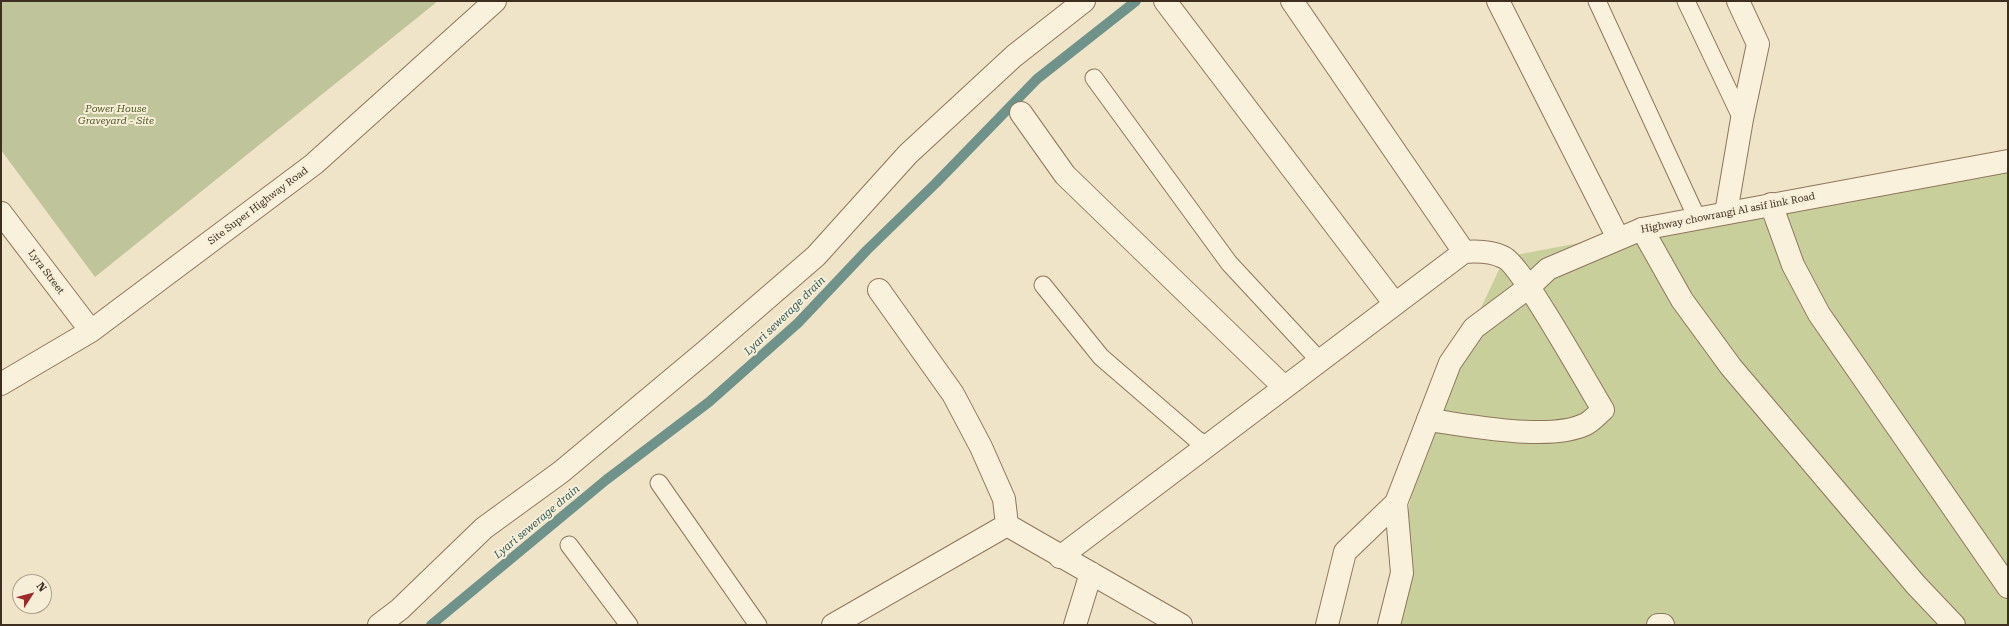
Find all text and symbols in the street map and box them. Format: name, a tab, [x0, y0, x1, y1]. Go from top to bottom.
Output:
park label: Power House Graveyard - Site	[78, 103, 154, 126]
street label: Site Super Highway Road	[206, 164, 310, 248]
street label: Highway chowrangi Al asif link Road	[1640, 190, 1816, 236]
street label: Lyra Street	[25, 247, 67, 297]
water label: Lyari sewerage drain	[742, 274, 828, 358]
water label: Lyari sewerage drain	[491, 482, 583, 562]
north arrow	[12, 574, 52, 614]
text: N	[34, 580, 49, 594]

